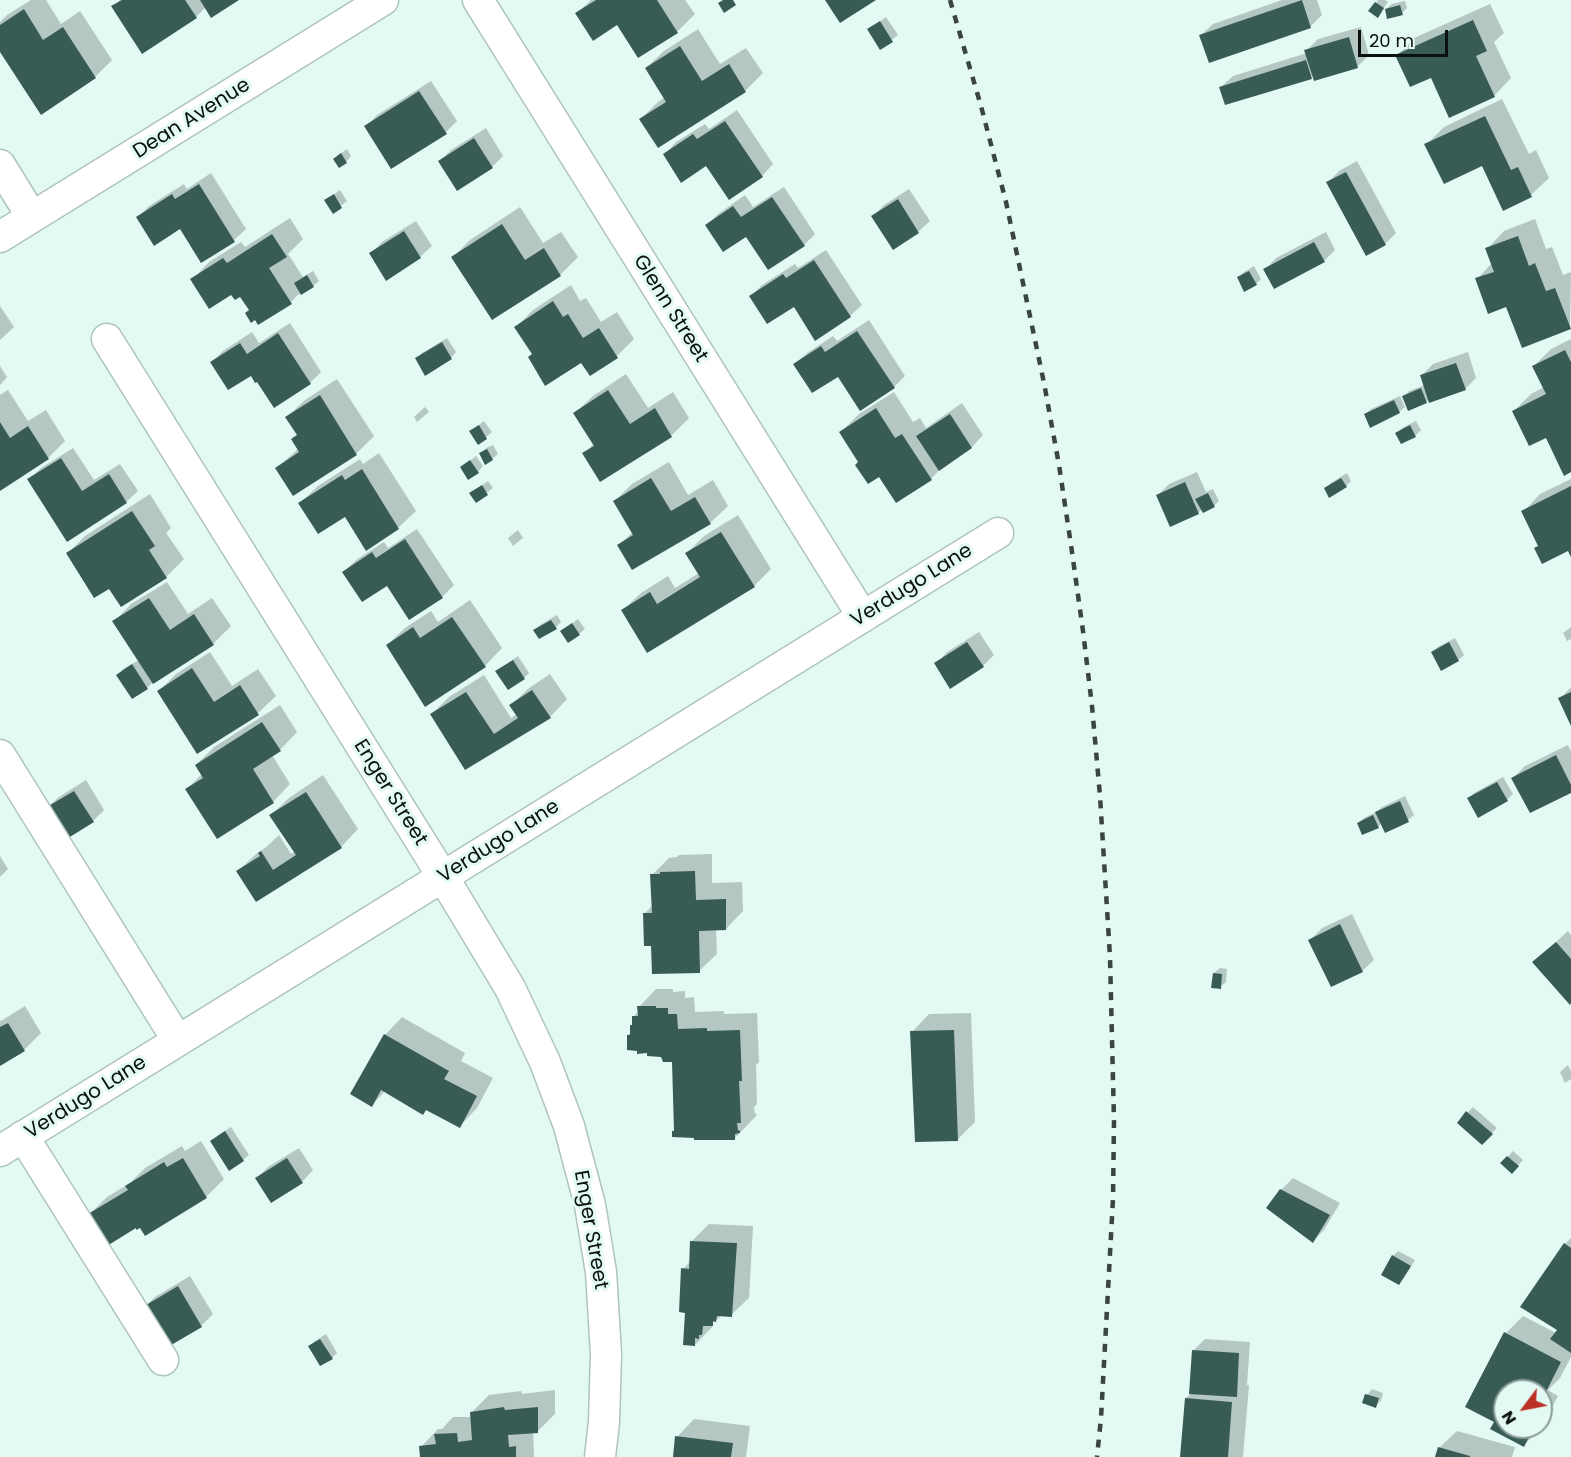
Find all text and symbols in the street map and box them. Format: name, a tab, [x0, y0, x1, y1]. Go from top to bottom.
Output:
scale bar	[1361, 18, 1451, 56]
text: 20 m	[1369, 28, 1414, 53]
street label: Dean Avenue	[129, 74, 255, 164]
street label: Glenn Street	[627, 251, 713, 367]
street label: Verdugo Lane	[847, 539, 977, 633]
street label: Enger Street	[348, 736, 432, 850]
street label: Verdugo Lane	[434, 795, 564, 889]
street label: Verdugo Lane	[21, 1051, 151, 1145]
street label: Enger Street	[568, 1169, 612, 1291]
north arrow	[1493, 1379, 1553, 1439]
text: N	[1496, 1407, 1522, 1429]

